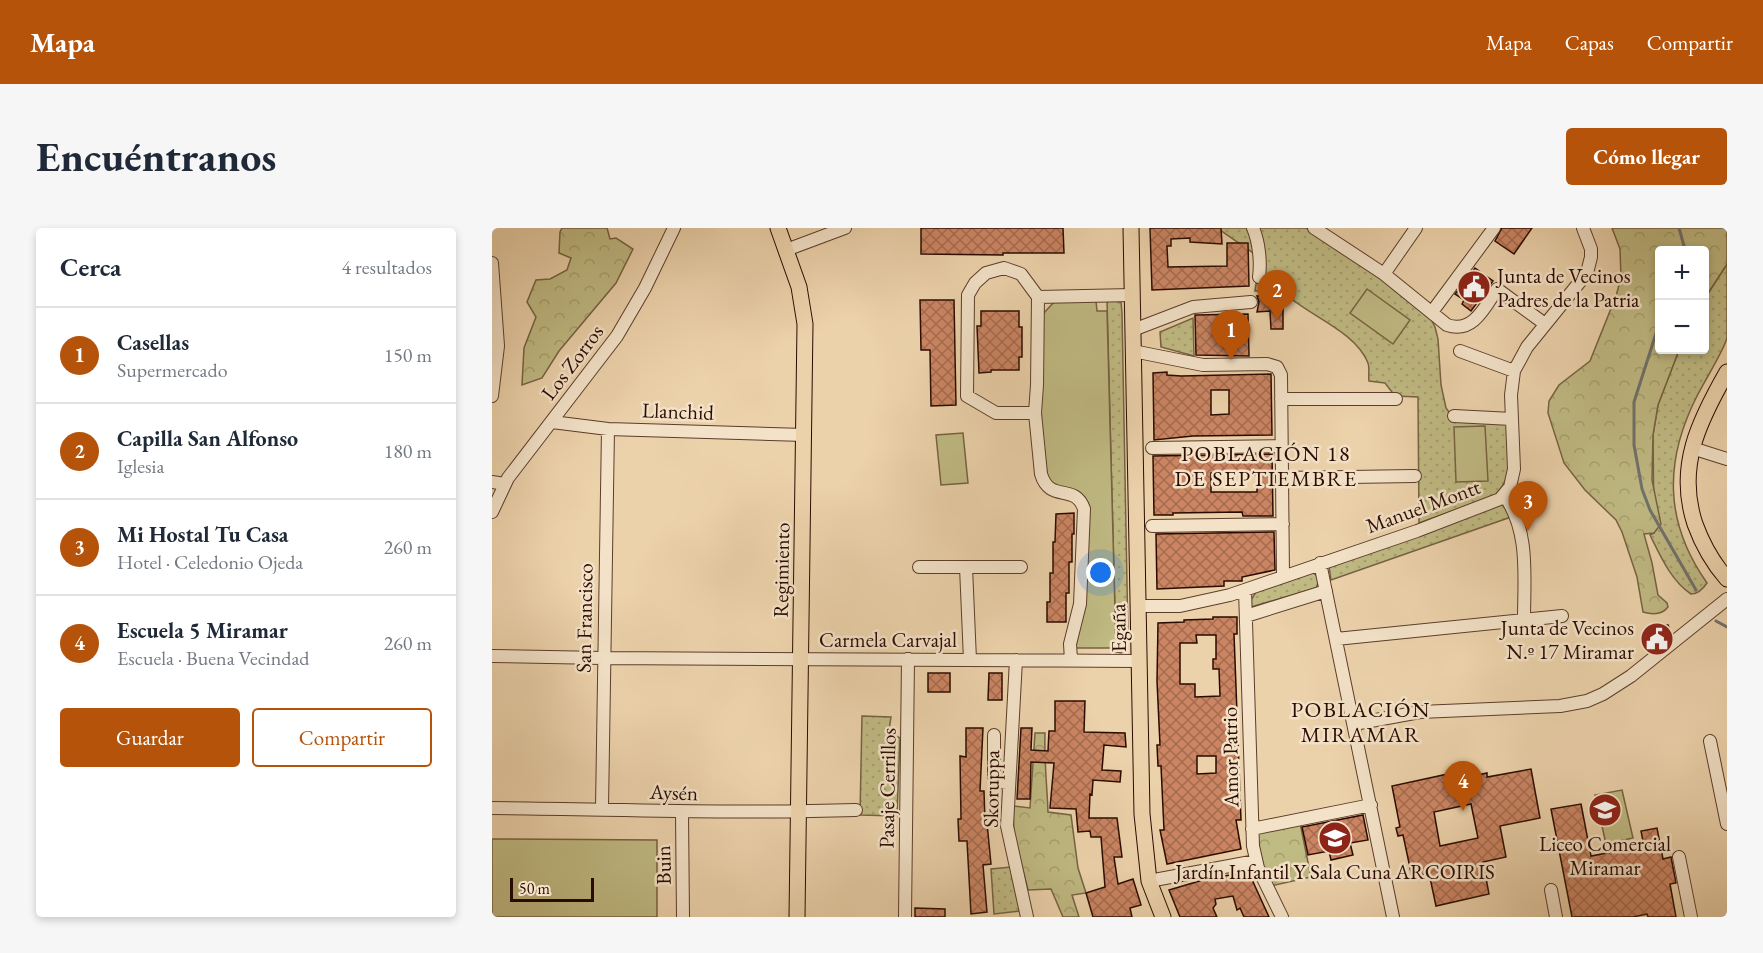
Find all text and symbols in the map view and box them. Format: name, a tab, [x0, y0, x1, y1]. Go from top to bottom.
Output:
text: Mapa	[30, 24, 95, 60]
text: Mapa	[1486, 29, 1532, 56]
text: Capas	[1565, 29, 1614, 56]
text: Compartir	[1647, 29, 1733, 56]
button: Cómo llegar	[1566, 128, 1727, 185]
text: Encuéntranos	[36, 129, 276, 184]
map controls	[1655, 246, 1709, 354]
button: +	[1655, 246, 1709, 300]
text: Cerca	[60, 250, 121, 284]
text: 4 resultados	[341, 254, 432, 280]
place label: Junta de Vecinos Padres de la Patria	[1495, 262, 1640, 313]
public building icon: Junta de Vecinos Padres de la Patria	[1456, 269, 1492, 305]
pin: 2	[1258, 270, 1296, 320]
button: −	[1655, 300, 1709, 354]
pin: 1	[1212, 310, 1250, 360]
street label: Los Zorros	[535, 319, 609, 405]
text: Casellas	[117, 328, 189, 357]
text: 1	[74, 342, 85, 368]
text: 150 m	[384, 342, 432, 368]
text: Supermercado	[117, 357, 228, 383]
street label: Llanchid	[642, 396, 715, 426]
text: Capilla San Alfonso	[117, 424, 298, 453]
text: 2	[74, 438, 85, 464]
text: 180 m	[384, 438, 432, 464]
district label: POBLACIÓN 18 DE SEPTIEMBRE	[1174, 439, 1358, 493]
text: Iglesia	[117, 453, 164, 479]
street label: Manuel Montt	[1362, 473, 1484, 539]
pin: 3	[1508, 482, 1548, 531]
text: Mi Hostal Tu Casa	[117, 520, 288, 549]
street label: Regimiento	[767, 522, 795, 618]
text: 3	[74, 534, 85, 560]
text: 260 m	[384, 534, 432, 560]
text: Hotel · Celedonio Ojeda	[117, 549, 303, 575]
your location	[1086, 558, 1115, 587]
street label: San Francisco	[570, 563, 598, 673]
street label: Egaña	[1104, 603, 1132, 653]
place label: Junta de Vecinos N.º 17 Miramar	[1499, 614, 1634, 665]
text: Escuela 5 Miramar	[117, 616, 288, 645]
public building icon: Junta de Vecinos N.º 17 Miramar	[1639, 621, 1675, 657]
street label: Carmela Carvajal	[819, 626, 957, 653]
text: 4	[74, 630, 85, 656]
text: 260 m	[384, 630, 432, 656]
text: Escuela · Buena Vecindad	[117, 645, 309, 671]
district label: POBLACIÓN MIRAMAR	[1291, 695, 1431, 749]
street label: Amor Patrio	[1216, 706, 1244, 809]
button: Guardar	[60, 708, 240, 767]
button: Compartir	[252, 708, 432, 767]
street label: Pasaje Cerrillos	[872, 727, 902, 848]
street label: Skoruppa	[977, 749, 1005, 828]
pin: 4	[1444, 762, 1482, 811]
street label: Aysén	[648, 778, 699, 806]
school or university icon: Liceo Comercial Miramar	[1587, 792, 1623, 828]
school or university icon: Jardín Infantil Y Sala Cuna ARCOIRIS	[1317, 820, 1353, 856]
place label: Liceo Comercial Miramar	[1539, 830, 1671, 881]
street label: Buin	[649, 845, 677, 885]
place label: Jardín Infantil Y Sala Cuna ARCOIRIS	[1173, 858, 1495, 885]
scale bar	[510, 875, 594, 902]
text: 50 m	[519, 878, 550, 899]

